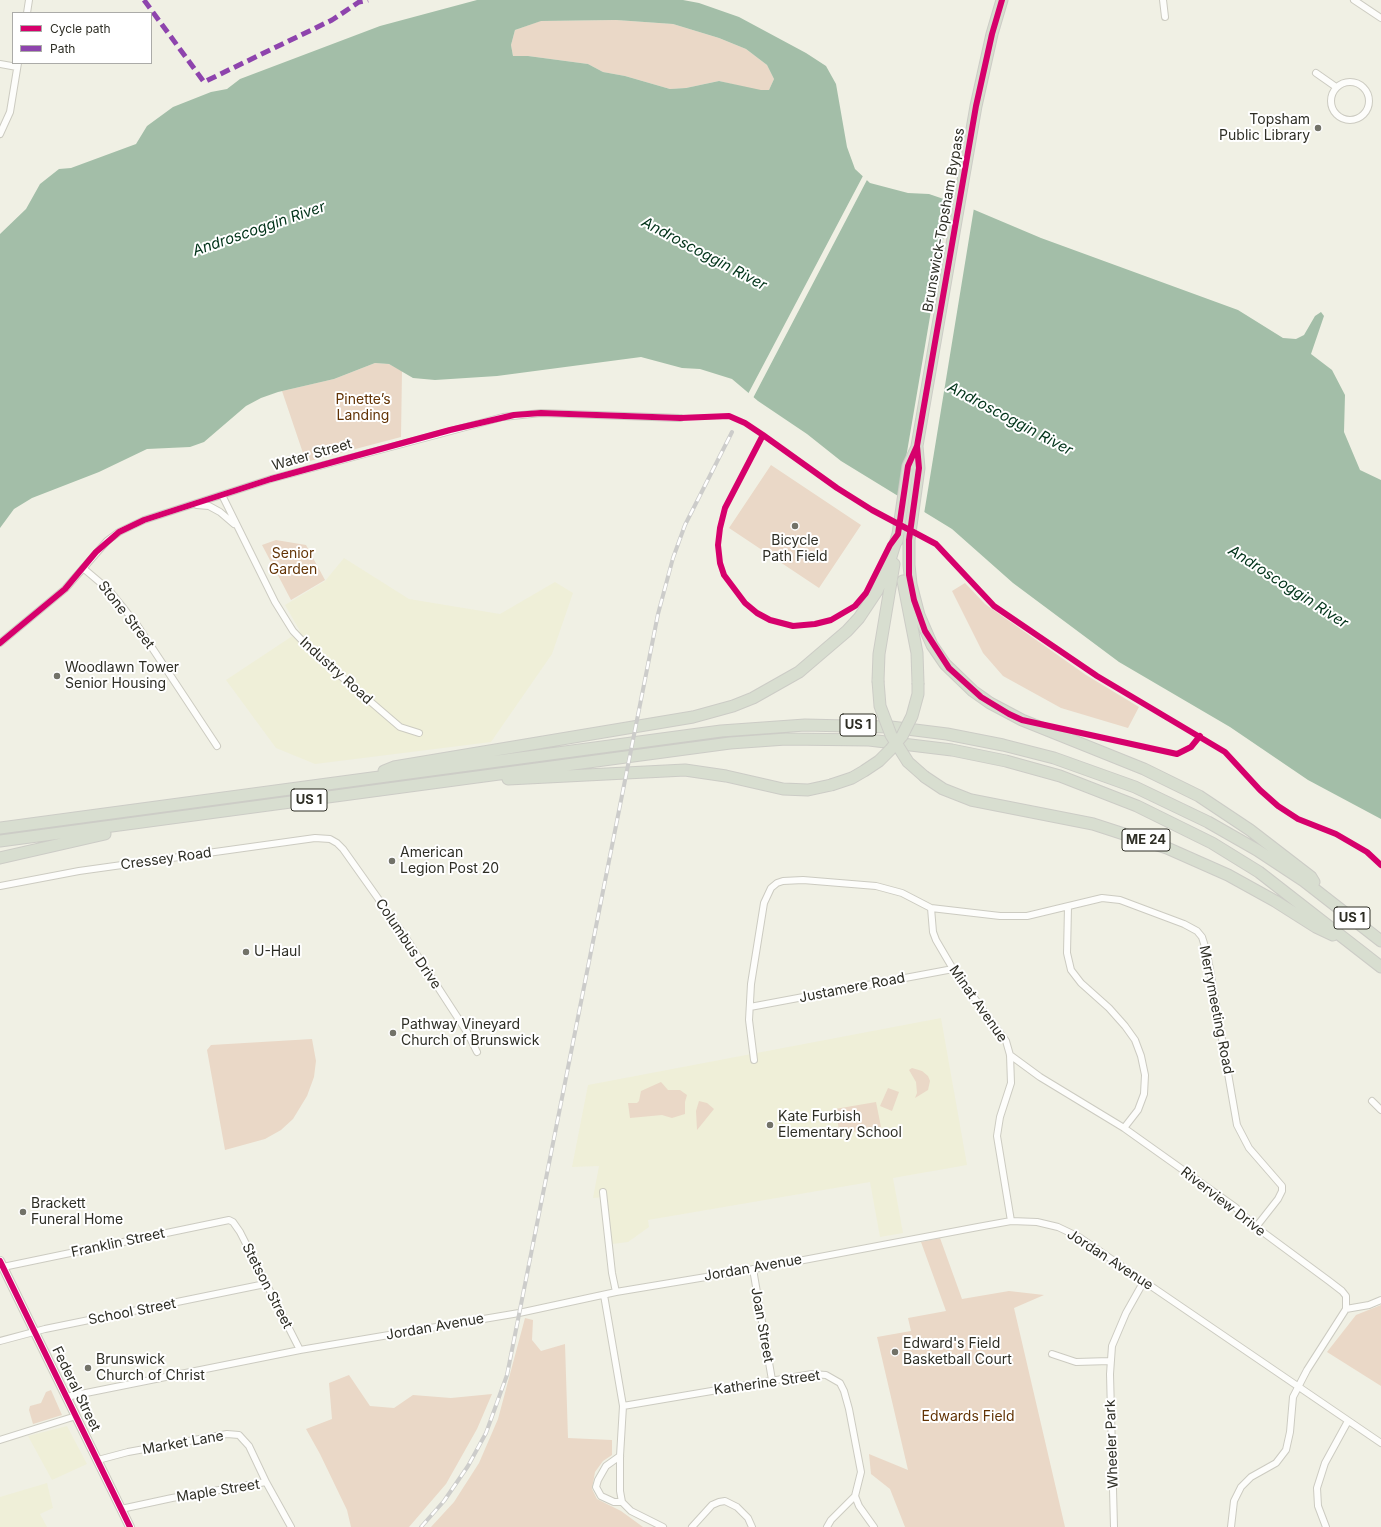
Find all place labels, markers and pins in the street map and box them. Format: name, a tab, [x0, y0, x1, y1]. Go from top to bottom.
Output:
place label: Topsham Public Library	[1219, 112, 1310, 144]
marker: Topsham Public Library	[1313, 123, 1323, 133]
marker: Bicycle Path Field	[790, 521, 800, 531]
place label: Bicycle Path Field	[762, 533, 828, 566]
place label: Woodlawn Tower Senior Housing	[65, 660, 179, 692]
marker: Woodlawn Tower Senior Housing	[52, 671, 62, 681]
place label: American Legion Post 20	[400, 845, 499, 878]
marker: American Legion Post 20	[387, 856, 397, 866]
place label: U-Haul	[254, 944, 301, 960]
marker: U-Haul	[241, 947, 251, 957]
place label: Pathway Vineyard Church of Brunswick	[401, 1017, 539, 1050]
marker: Pathway Vineyard Church of Brunswick	[388, 1028, 398, 1038]
place label: Kate Furbish Elementary School	[778, 1109, 902, 1142]
marker: Kate Furbish Elementary School	[765, 1120, 775, 1130]
place label: Brackett Funeral Home	[31, 1196, 123, 1228]
marker: Brackett Funeral Home	[18, 1207, 28, 1217]
place label: Edward's Field Basketball Court	[903, 1336, 1012, 1368]
marker: Edward's Field Basketball Court	[890, 1347, 900, 1357]
place label: Brunswick Church of Christ	[96, 1352, 205, 1384]
marker: Brunswick Church of Christ	[83, 1363, 93, 1373]

